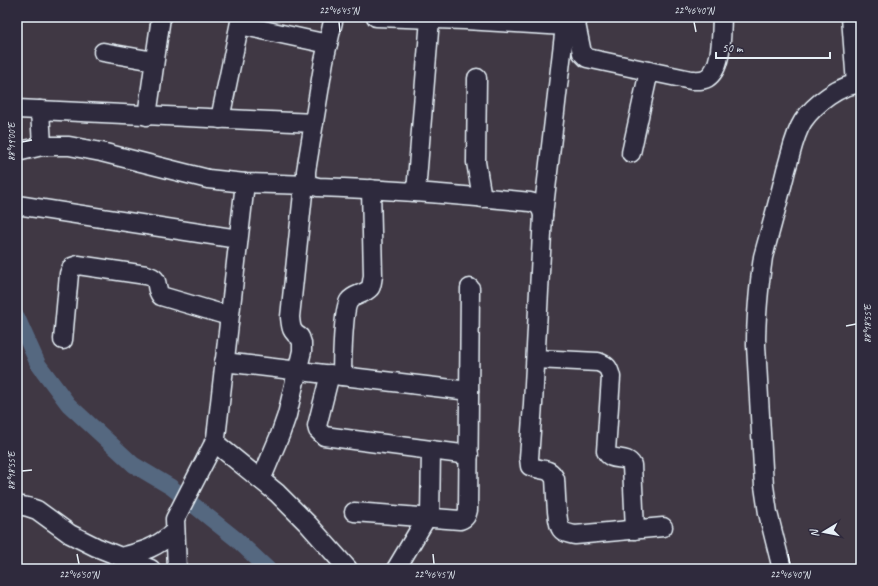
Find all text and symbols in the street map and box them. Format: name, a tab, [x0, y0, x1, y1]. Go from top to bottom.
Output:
text: 22°46'45"N	[319, 4, 361, 17]
text: 22°46'40"N	[674, 4, 716, 17]
scale bar	[716, 34, 830, 60]
text: 50 m	[722, 40, 744, 56]
text: 88°19'00"E	[5, 121, 18, 161]
text: 88°18'55"E	[861, 303, 874, 343]
text: 88°18'55"E	[5, 450, 18, 490]
north arrow	[804, 512, 844, 552]
text: N	[806, 527, 822, 538]
text: 22°46'50"N	[59, 568, 101, 581]
text: 22°46'45"N	[414, 568, 456, 581]
text: 22°46'40"N	[770, 568, 812, 581]

